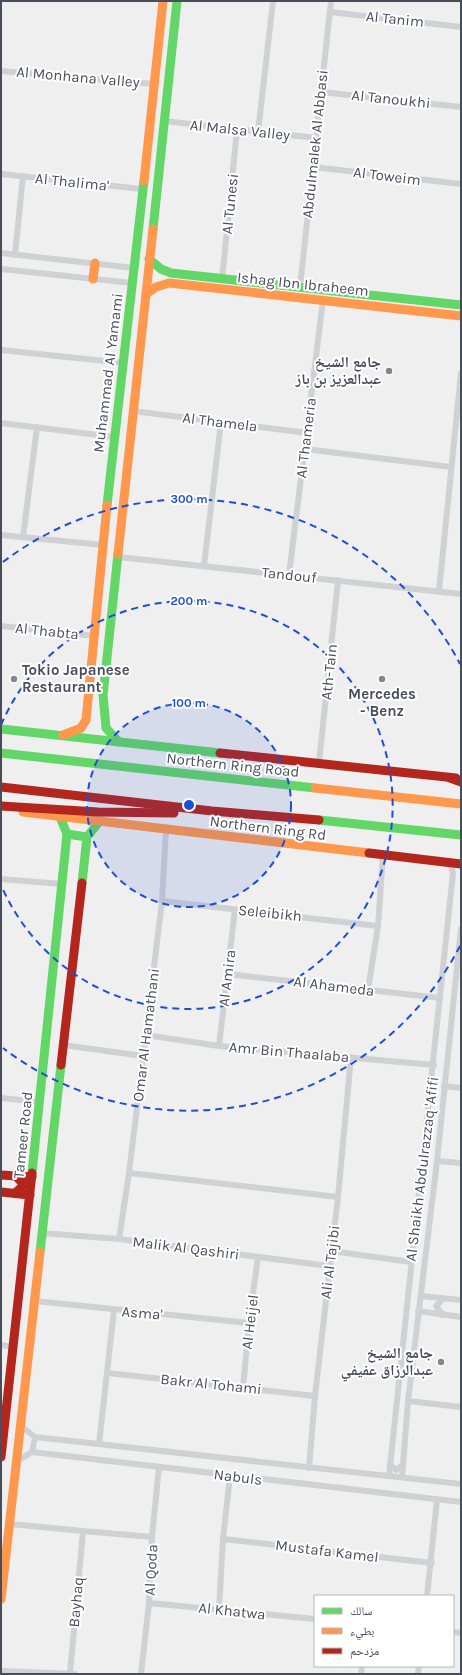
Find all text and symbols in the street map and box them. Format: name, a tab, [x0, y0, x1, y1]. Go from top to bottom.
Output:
street label: Al Tanim	[365, 7, 425, 31]
street label: Al Monhana Valley	[16, 63, 140, 91]
street label: Abdulmalek Al Abbasi	[298, 69, 332, 219]
street label: Al Tanoukhi	[351, 86, 431, 112]
street label: Al Malsa Valley	[189, 116, 291, 144]
street label: Al Toweim	[352, 163, 422, 189]
street label: Al Thalima'	[34, 169, 110, 195]
street label: Al Tunesi	[218, 173, 242, 235]
street label: Ishag Ibn Ibraheem	[236, 268, 370, 300]
street label: Muhammad Al Yamami	[89, 292, 127, 454]
place label: جامع الشيخ عبدالعزيز بن باز	[295, 353, 381, 388]
marker: جامع الشيخ عبدالعزيز بن باز	[384, 366, 394, 376]
street label: Al Thameria	[292, 397, 320, 479]
street label: Al Thamela	[181, 408, 259, 436]
text: 300 m	[170, 492, 208, 506]
street label: Tandouf	[261, 563, 318, 587]
text: 200 m	[171, 594, 207, 608]
street label: Al Thabta	[14, 619, 80, 643]
street label: Ath-Tain	[317, 643, 341, 701]
place label: Tokio Japanese Restaurant	[22, 661, 130, 696]
marker: Tokio Japanese Restaurant	[9, 674, 19, 684]
marker: Mercedes - Benz	[377, 674, 387, 684]
place label: Mercedes - Benz	[348, 685, 416, 720]
text: 100 m	[172, 696, 206, 710]
street label: Northern Ring Road	[166, 749, 300, 781]
centre of rings	[182, 798, 196, 812]
street label: Northern Ring Rd	[209, 812, 327, 844]
street label: Seleibikh	[237, 901, 303, 925]
street label: Al Amira	[215, 949, 239, 1007]
street label: Omar Al Hamathani	[129, 967, 163, 1103]
street label: Al Ahameda	[293, 972, 375, 1000]
street label: Amr Bin Thaalaba	[228, 1038, 350, 1066]
street label: Al Shaikh Abdulrazzaq 'Afifi	[402, 1075, 442, 1263]
street label: Tameer Road	[9, 1091, 37, 1179]
street label: Ali Al Tajibi	[317, 1224, 343, 1300]
street label: Malik Al Qashiri	[132, 1233, 240, 1263]
street label: Al Heijel	[238, 1294, 262, 1350]
street label: Asma'	[121, 1302, 163, 1324]
place label: جامع الشيخ عبدالرزاق عفيفي	[341, 1344, 433, 1382]
marker: جامع الشيخ عبدالرزاق عفيفي	[436, 1357, 446, 1367]
street label: Bakr Al Tohami	[159, 1370, 263, 1398]
street label: Nabuls	[213, 1465, 263, 1489]
street label: Mustafa Kamel	[274, 1536, 380, 1566]
street label: Al Qoda	[141, 1544, 161, 1596]
street label: Bayhaq	[65, 1576, 87, 1628]
legend	[314, 1595, 454, 1667]
street label: Al Khatwa	[197, 1599, 267, 1623]
text: سالك	[350, 1604, 372, 1618]
text: بطيء	[350, 1624, 374, 1641]
text: مزدحم	[350, 1644, 379, 1659]

